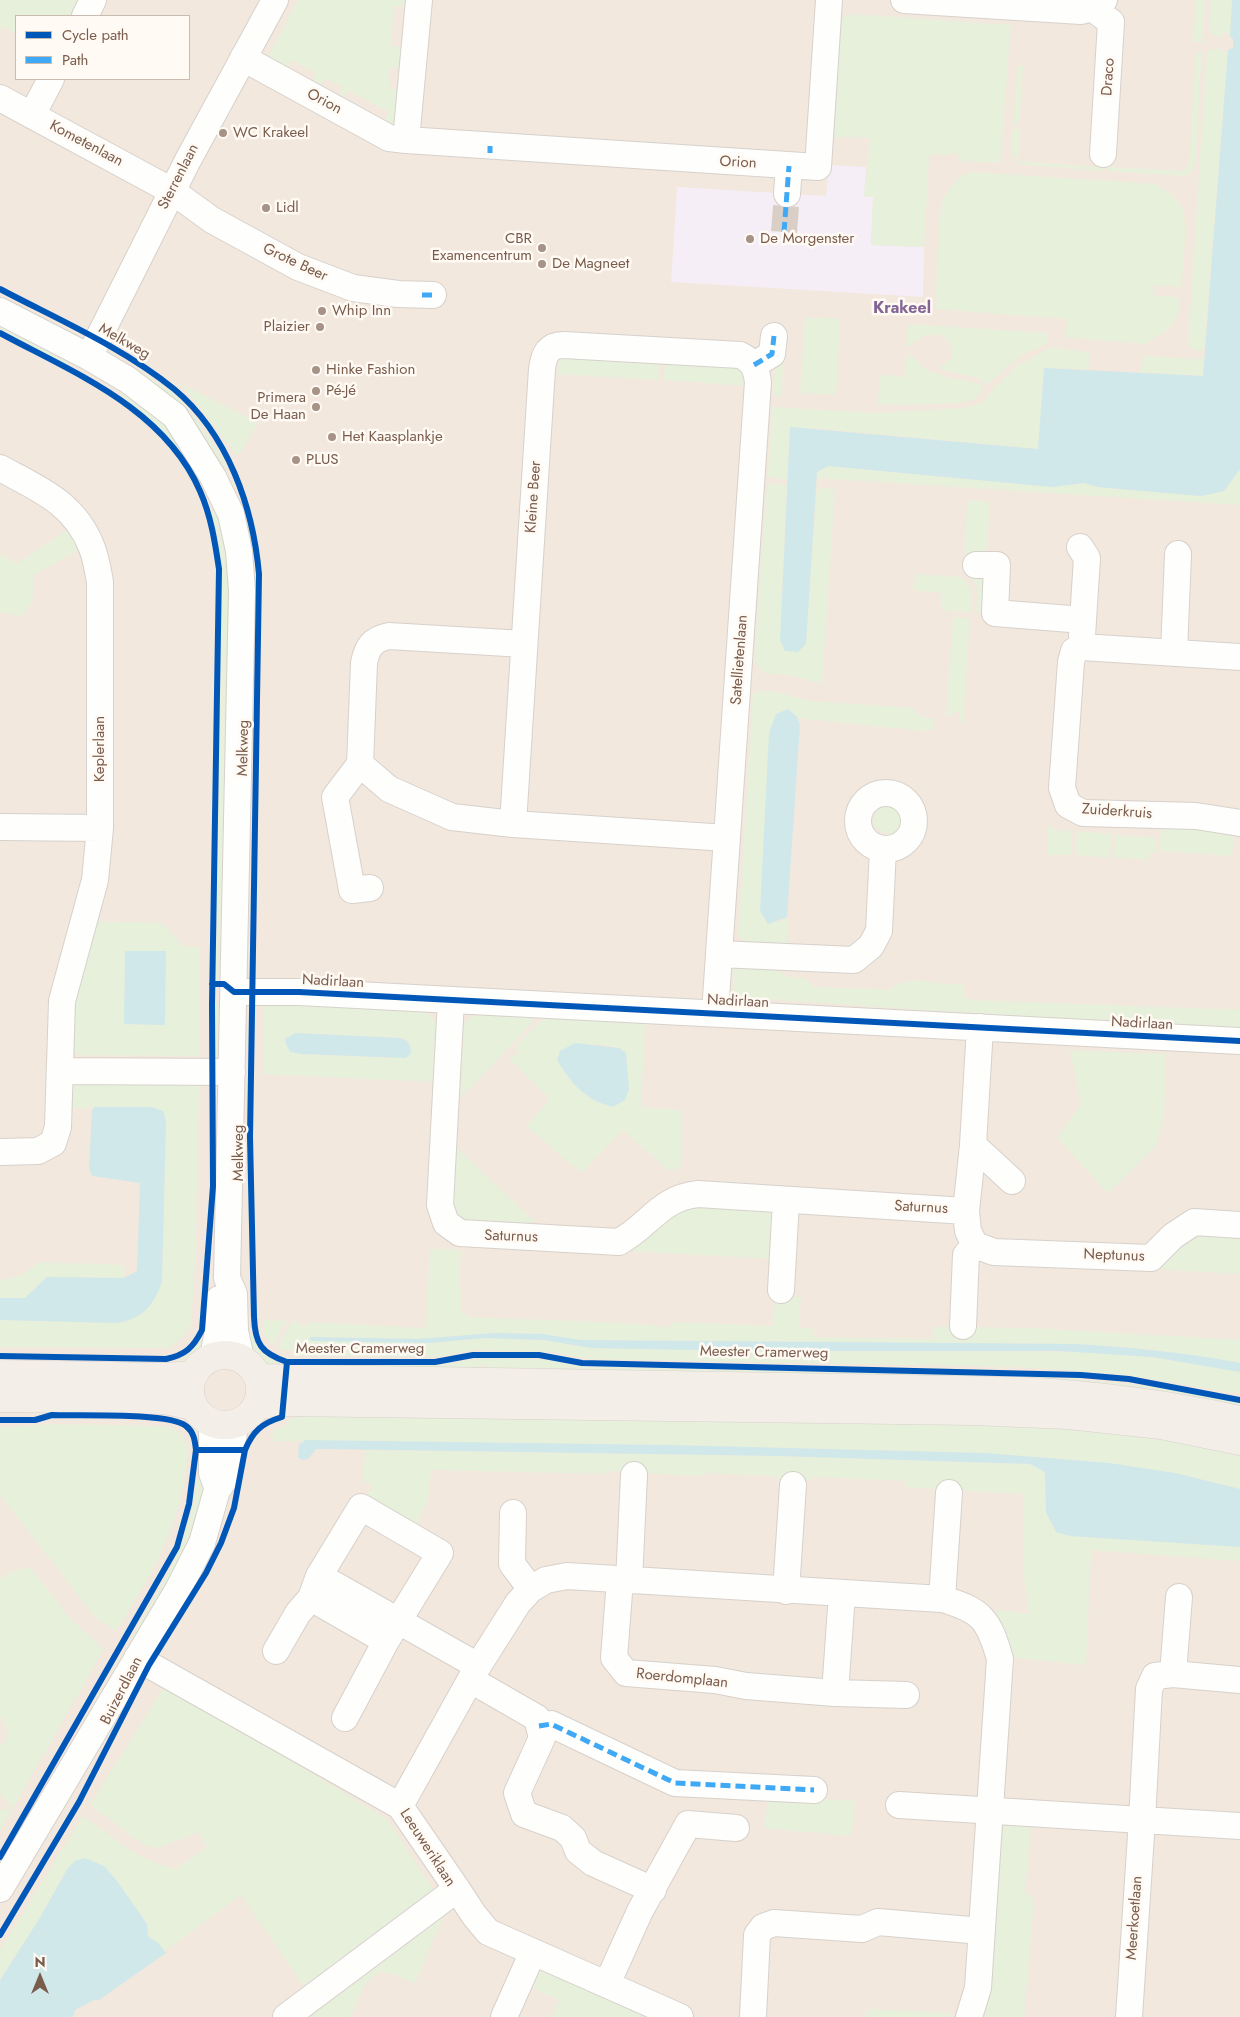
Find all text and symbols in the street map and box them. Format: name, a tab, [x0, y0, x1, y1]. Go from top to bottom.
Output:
legend	[15, 15, 190, 80]
text: Cycle path	[62, 24, 129, 46]
text: Path	[62, 49, 88, 71]
street label: Draco	[1099, 57, 1119, 97]
street label: Orion	[303, 85, 345, 119]
street label: Kometenlaan	[46, 117, 126, 171]
place label: WC Krakeel	[233, 124, 309, 142]
marker: WC Krakeel	[217, 127, 229, 139]
street label: Sterrenlaan	[155, 141, 203, 213]
street label: Orion	[719, 153, 757, 173]
place label: Lidl	[276, 199, 299, 217]
marker: Lidl	[260, 202, 272, 214]
place label: CBR Examencentrum	[432, 230, 532, 265]
place label: De Morgenster	[760, 230, 854, 248]
marker: De Morgenster	[744, 233, 756, 245]
street label: Grote Beer	[260, 240, 330, 286]
marker: CBR Examencentrum	[536, 242, 548, 254]
place label: De Magneet	[552, 255, 629, 273]
marker: De Magneet	[536, 258, 548, 270]
district label: Krakeel	[873, 299, 931, 319]
place label: Whip Inn	[332, 302, 391, 320]
marker: Whip Inn	[316, 305, 328, 317]
place label: Plaizier	[264, 318, 310, 336]
street label: Melkweg	[95, 320, 153, 364]
marker: Plaizier	[314, 321, 326, 333]
place label: Hinke Fashion	[326, 361, 415, 379]
marker: Hinke Fashion	[310, 364, 322, 376]
place label: Pé-Jé	[326, 382, 356, 400]
marker: Pé-Jé	[310, 385, 322, 397]
place label: Primera De Haan	[251, 389, 306, 424]
marker: Primera De Haan	[310, 401, 322, 413]
place label: Het Kaasplankje	[342, 428, 443, 446]
marker: Het Kaasplankje	[326, 431, 338, 443]
place label: PLUS	[306, 451, 339, 469]
marker: PLUS	[290, 454, 302, 466]
street label: Kleine Beer	[522, 460, 546, 534]
street label: Satellietenlaan	[728, 614, 752, 706]
street label: Keplerlaan	[91, 716, 109, 782]
street label: Melkweg	[235, 720, 253, 776]
street label: Zuiderkruis	[1081, 801, 1153, 823]
street label: Nadirlaan	[301, 971, 365, 993]
street label: Nadirlaan	[706, 991, 770, 1013]
street label: Nadirlaan	[1110, 1013, 1174, 1035]
street label: Melkweg	[230, 1125, 248, 1181]
street label: Saturnus	[894, 1198, 948, 1218]
street label: Saturnus	[484, 1227, 538, 1247]
street label: Neptunus	[1083, 1246, 1145, 1266]
street label: Meester Cramerweg	[296, 1340, 424, 1358]
street label: Meester Cramerweg	[700, 1343, 828, 1363]
street label: Buizerdlaan	[97, 1654, 147, 1728]
street label: Roerdomplaan	[635, 1665, 729, 1693]
street label: Leeuweriklaan	[395, 1806, 459, 1890]
street label: Meerkoetlaan	[1123, 1875, 1147, 1961]
north arrow	[15, 1952, 65, 2002]
text: N	[34, 1952, 46, 1972]

